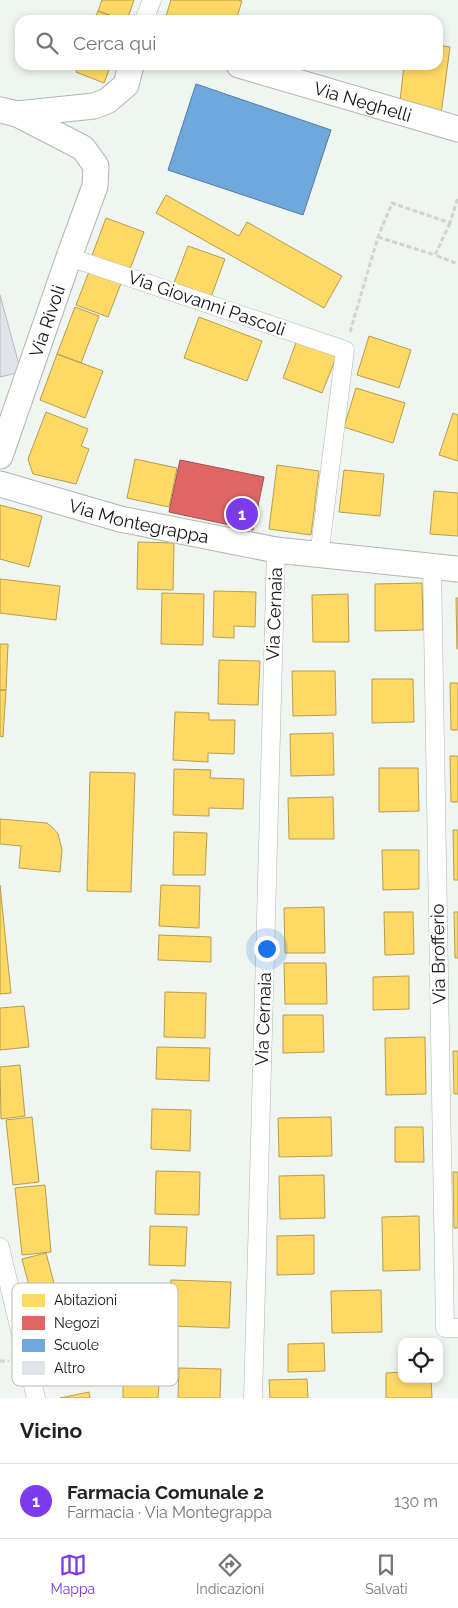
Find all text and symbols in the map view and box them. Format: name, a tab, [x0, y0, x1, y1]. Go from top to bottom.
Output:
search box	[15, 15, 443, 70]
icon: search	[33, 29, 61, 57]
text: Cerca qui	[73, 32, 156, 54]
street label: Via Neghelli	[311, 77, 414, 125]
street label: Via Giovanni Pascoli	[125, 266, 289, 340]
street label: Via Rivoli	[25, 282, 69, 360]
street label: Via Montegrappa	[67, 494, 211, 547]
pin: 1	[226, 495, 258, 533]
street label: Via Cernaia	[262, 567, 286, 661]
street label: Via Brofferio	[427, 903, 449, 1005]
your location	[254, 936, 280, 962]
street label: Via Cernaia	[251, 972, 275, 1066]
legend	[12, 1283, 178, 1386]
text: Abitazioni	[54, 1292, 117, 1308]
text: Negozi	[54, 1315, 100, 1331]
text: Scuole	[54, 1337, 99, 1353]
map controls	[398, 1338, 443, 1383]
button: locate	[398, 1338, 443, 1383]
text: Altro	[54, 1360, 85, 1376]
text: Vicino	[20, 1418, 82, 1443]
text: Farmacia Comunale 2	[67, 1481, 264, 1503]
text: 1	[32, 1492, 40, 1511]
text: 130 m	[394, 1492, 438, 1511]
text: Farmacia · Via Montegrappa	[67, 1503, 272, 1522]
tab: Mappa	[50, 1551, 95, 1597]
tab: Indicazioni	[196, 1551, 264, 1597]
tab: Salvati	[365, 1551, 408, 1597]

